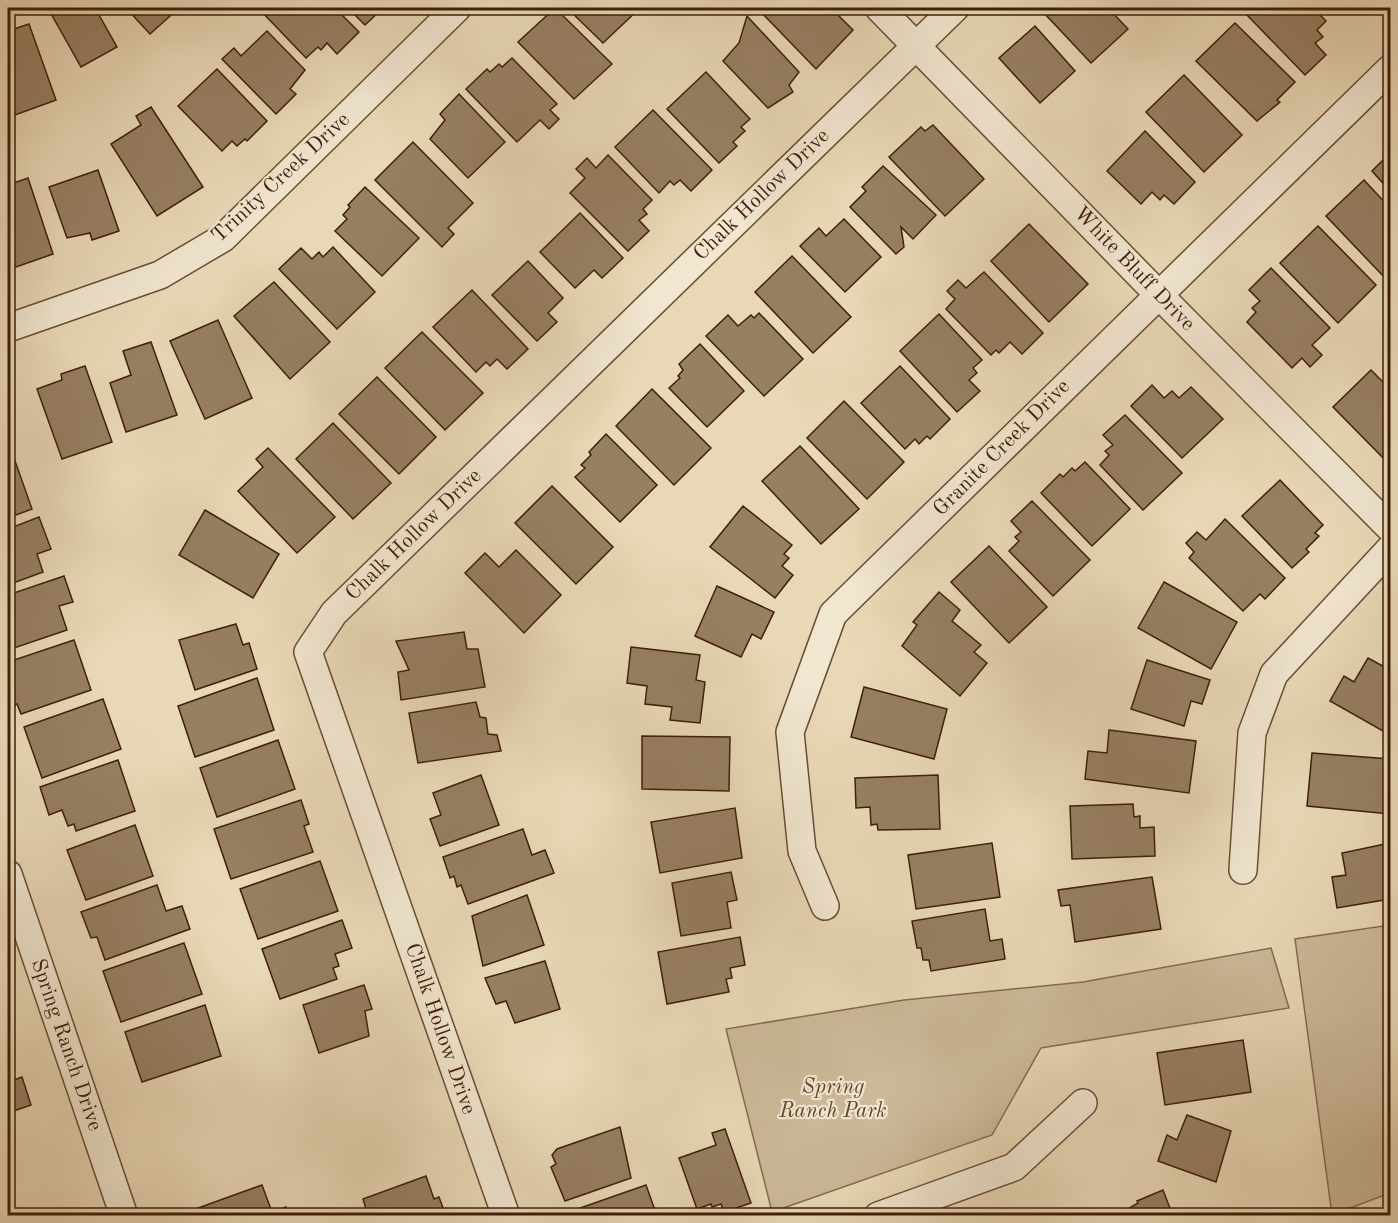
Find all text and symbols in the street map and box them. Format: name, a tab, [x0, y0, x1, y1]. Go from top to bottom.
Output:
street label: Trinity Creek Drive	[208, 109, 354, 247]
street label: Chalk Hollow Drive	[690, 125, 834, 265]
street label: White Bluff Drive	[1069, 203, 1199, 335]
street label: Granite Creek Drive	[930, 376, 1074, 520]
street label: Chalk Hollow Drive	[342, 465, 486, 605]
street label: Chalk Hollow Drive	[401, 941, 479, 1117]
street label: Spring Ranch Drive	[27, 956, 105, 1134]
park label: Spring Ranch Park	[778, 1077, 887, 1122]

